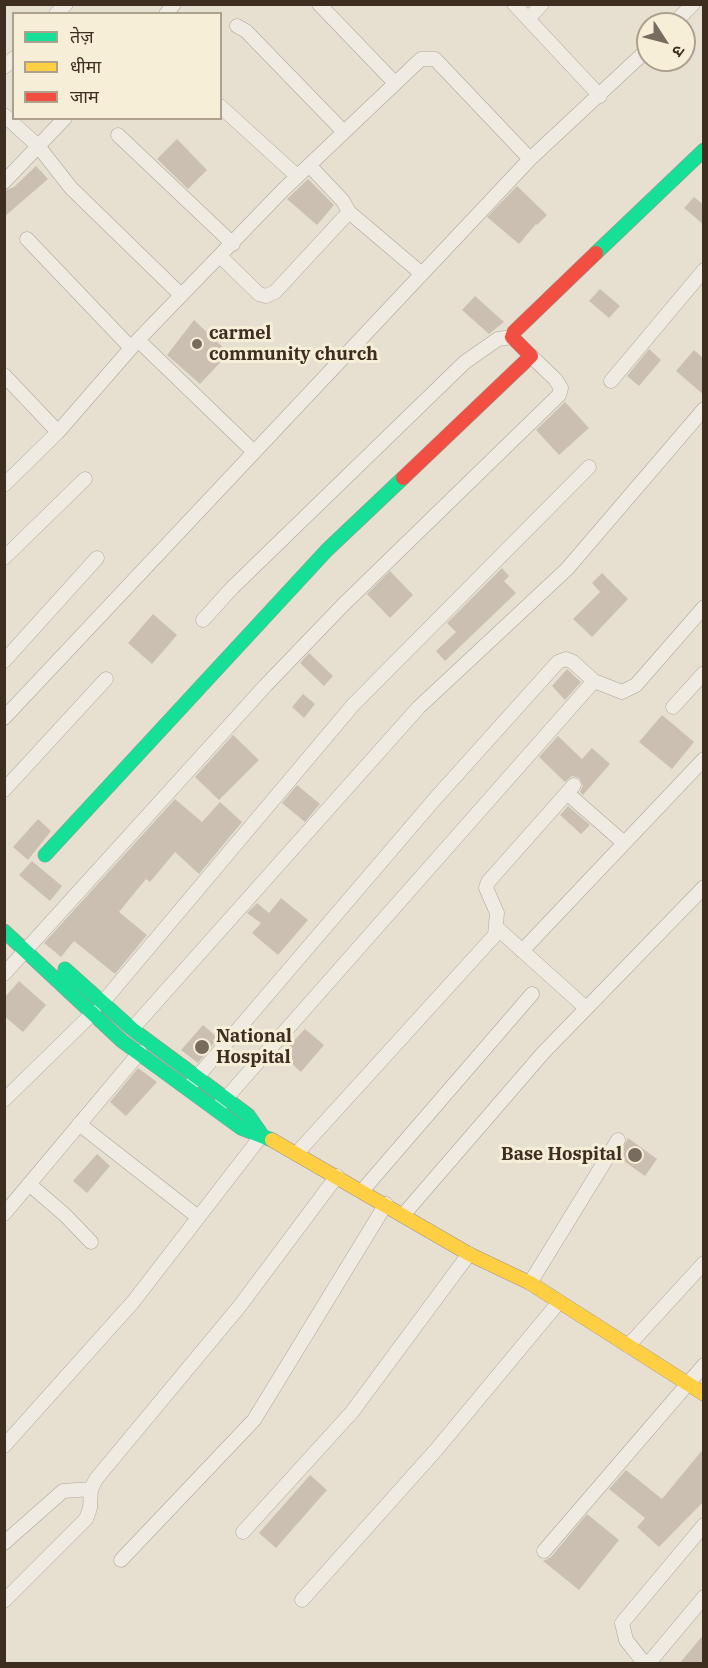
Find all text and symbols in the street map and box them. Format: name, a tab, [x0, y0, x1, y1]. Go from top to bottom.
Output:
legend	[12, 12, 222, 120]
north arrow	[636, 12, 696, 72]
text: तेज़	[70, 25, 94, 48]
text: उ	[668, 42, 690, 61]
text: धीमा	[70, 55, 101, 78]
text: जाम	[70, 85, 99, 108]
place label: carmel community church	[209, 323, 378, 366]
marker: carmel community church	[190, 337, 204, 351]
place label: National Hospital	[216, 1026, 292, 1068]
marker: National Hospital	[193, 1038, 211, 1056]
place label: Base Hospital	[501, 1144, 622, 1166]
marker: Base Hospital	[626, 1146, 644, 1164]

